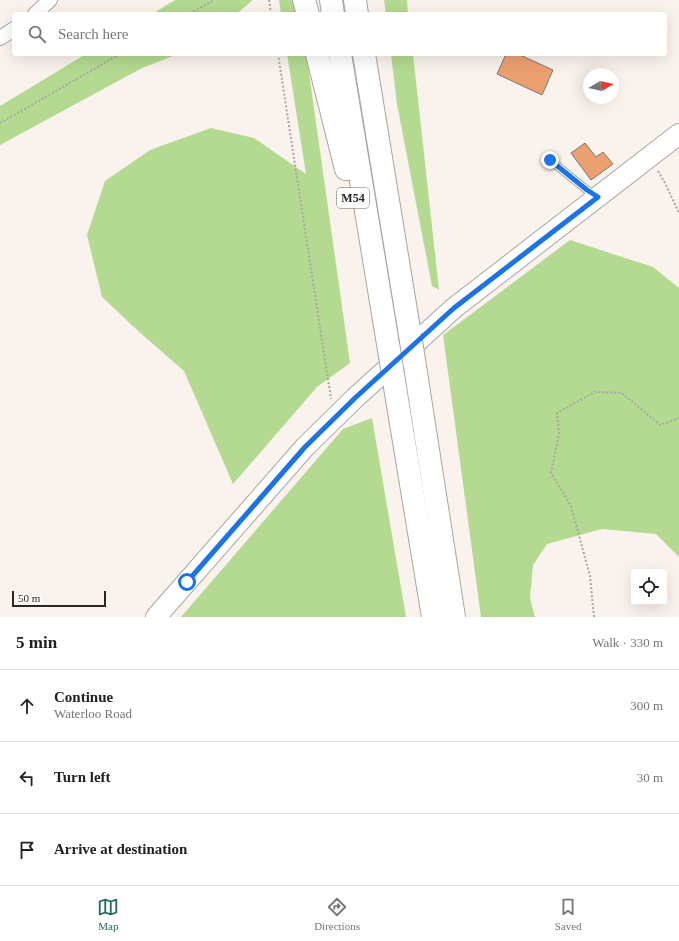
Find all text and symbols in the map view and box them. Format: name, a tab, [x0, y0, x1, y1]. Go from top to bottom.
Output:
search box	[12, 12, 667, 56]
icon: search	[26, 23, 48, 45]
text: Search here	[58, 26, 128, 42]
north arrow	[583, 68, 619, 104]
route end	[541, 151, 559, 169]
road number: M54	[337, 188, 369, 208]
map controls	[631, 569, 667, 605]
button: locate	[631, 569, 667, 605]
route start	[178, 573, 196, 591]
scale bar	[12, 589, 106, 608]
text: 50 m	[18, 592, 40, 604]
text: 5 min	[16, 633, 57, 652]
text: Walk · 330 m	[592, 635, 663, 650]
text: Continue	[54, 689, 113, 705]
icon: ahead	[16, 695, 38, 717]
text: 300 m	[630, 698, 663, 713]
text: Waterloo Road	[54, 706, 132, 721]
icon: left	[16, 767, 38, 789]
text: Turn left	[54, 769, 111, 785]
text: 30 m	[637, 770, 663, 785]
icon: arrive	[16, 839, 38, 861]
text: Arrive at destination	[54, 841, 187, 857]
tab: Map	[97, 896, 119, 932]
tab: Directions	[314, 896, 360, 932]
tab: Saved	[555, 896, 582, 932]

